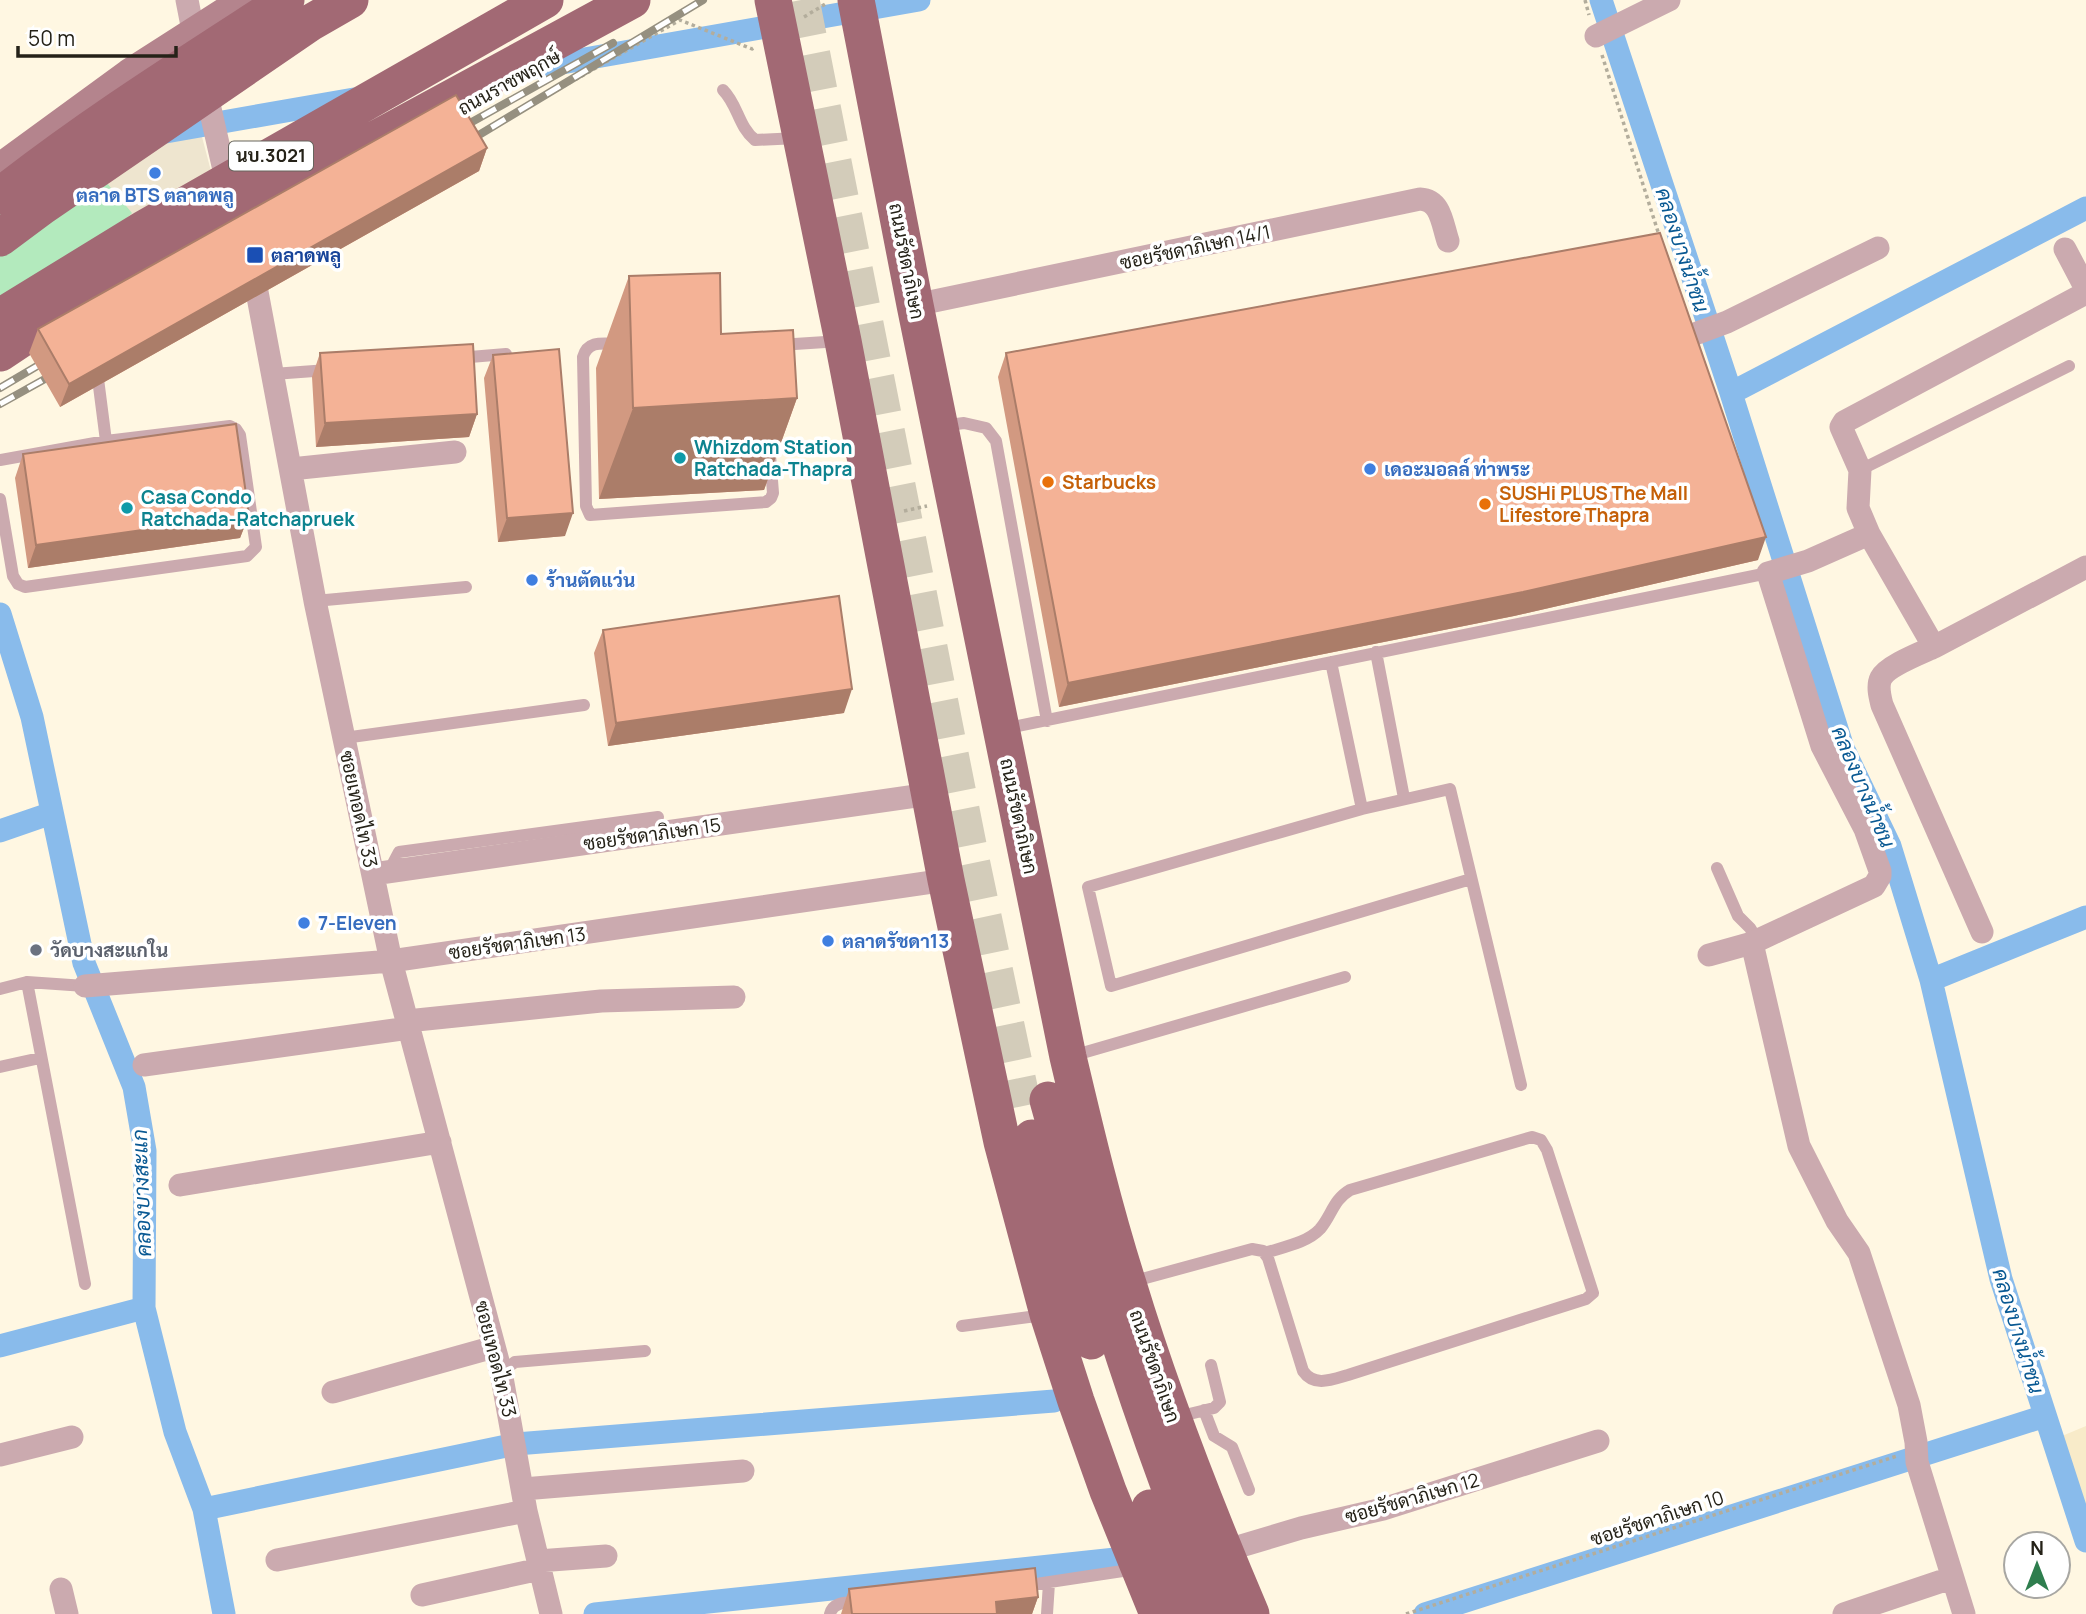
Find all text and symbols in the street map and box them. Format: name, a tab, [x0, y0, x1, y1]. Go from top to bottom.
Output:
scale bar	[18, 14, 175, 58]
text: 50 m	[28, 24, 75, 52]
street label: ถนนราชพฤกษ์	[453, 43, 566, 121]
road number: นบ.3021	[229, 141, 313, 170]
marker: ตลาด BTS ตลาดพลู	[147, 165, 163, 181]
place label: ตลาด BTS ตลาดพลู	[76, 182, 234, 209]
water label: คลองบางน้ำชน	[1650, 183, 1719, 316]
street label: ถนนรัชดาภิเษก	[883, 201, 931, 321]
street label: ซอยรัชดาภิเษก 14/1	[1117, 218, 1273, 276]
place label: ตลาดพลู	[271, 242, 341, 269]
marker: ตลาดพลู	[245, 245, 265, 265]
place label: Whizdom Station Ratchada-Thapra	[694, 434, 852, 482]
marker: Whizdom Station Ratchada-Thapra	[672, 450, 688, 466]
place label: เดอะมอลล์ ท่าพระ	[1384, 456, 1530, 482]
marker: เดอะมอลล์ ท่าพระ	[1362, 461, 1378, 477]
place label: Starbucks	[1062, 469, 1156, 495]
marker: Starbucks	[1040, 474, 1056, 490]
place label: SUSHi PLUS The Mall Lifestore Thapra	[1499, 480, 1688, 528]
place label: Casa Condo Ratchada-Ratchapruek	[141, 484, 355, 532]
marker: SUSHi PLUS The Mall Lifestore Thapra	[1477, 496, 1493, 512]
marker: Casa Condo Ratchada-Ratchapruek	[119, 500, 135, 516]
place label: ร้านตัดแว่น	[546, 567, 635, 593]
marker: ร้านตัดแว่น	[524, 572, 540, 588]
water label: คลองบางน้ำชน	[1826, 720, 1905, 852]
street label: ซอยเทอดไท 33	[334, 748, 384, 870]
street label: ถนนรัชดาภิเษก	[994, 756, 1044, 876]
street label: ซอยรัชดาภิเษก 15	[582, 811, 722, 857]
place label: 7-Eleven	[318, 910, 397, 936]
marker: 7-Eleven	[296, 915, 312, 931]
street label: ซอยรัชดาภิเษก 13	[447, 921, 587, 965]
place label: ตลาดรัชดา13	[842, 928, 949, 954]
marker: ตลาดรัชดา13	[820, 933, 836, 949]
place label: วัดบางสะแกใน	[50, 937, 168, 963]
marker: วัดบางสะแกใน	[28, 942, 44, 958]
water label: คลองบางสะแก	[125, 1129, 157, 1257]
water label: คลองบางน้ำชน	[1987, 1264, 2054, 1397]
street label: ซอยเทอดไท 33	[469, 1298, 523, 1420]
street label: ถนนรัชดาภิเษก	[1124, 1306, 1186, 1426]
street label: ซอยรัชดาภิเษก 12	[1342, 1466, 1482, 1530]
street label: ซอยรัชดาภิเษก 10	[1587, 1484, 1727, 1552]
north arrow	[2002, 1530, 2072, 1600]
text: N	[2030, 1535, 2044, 1561]

